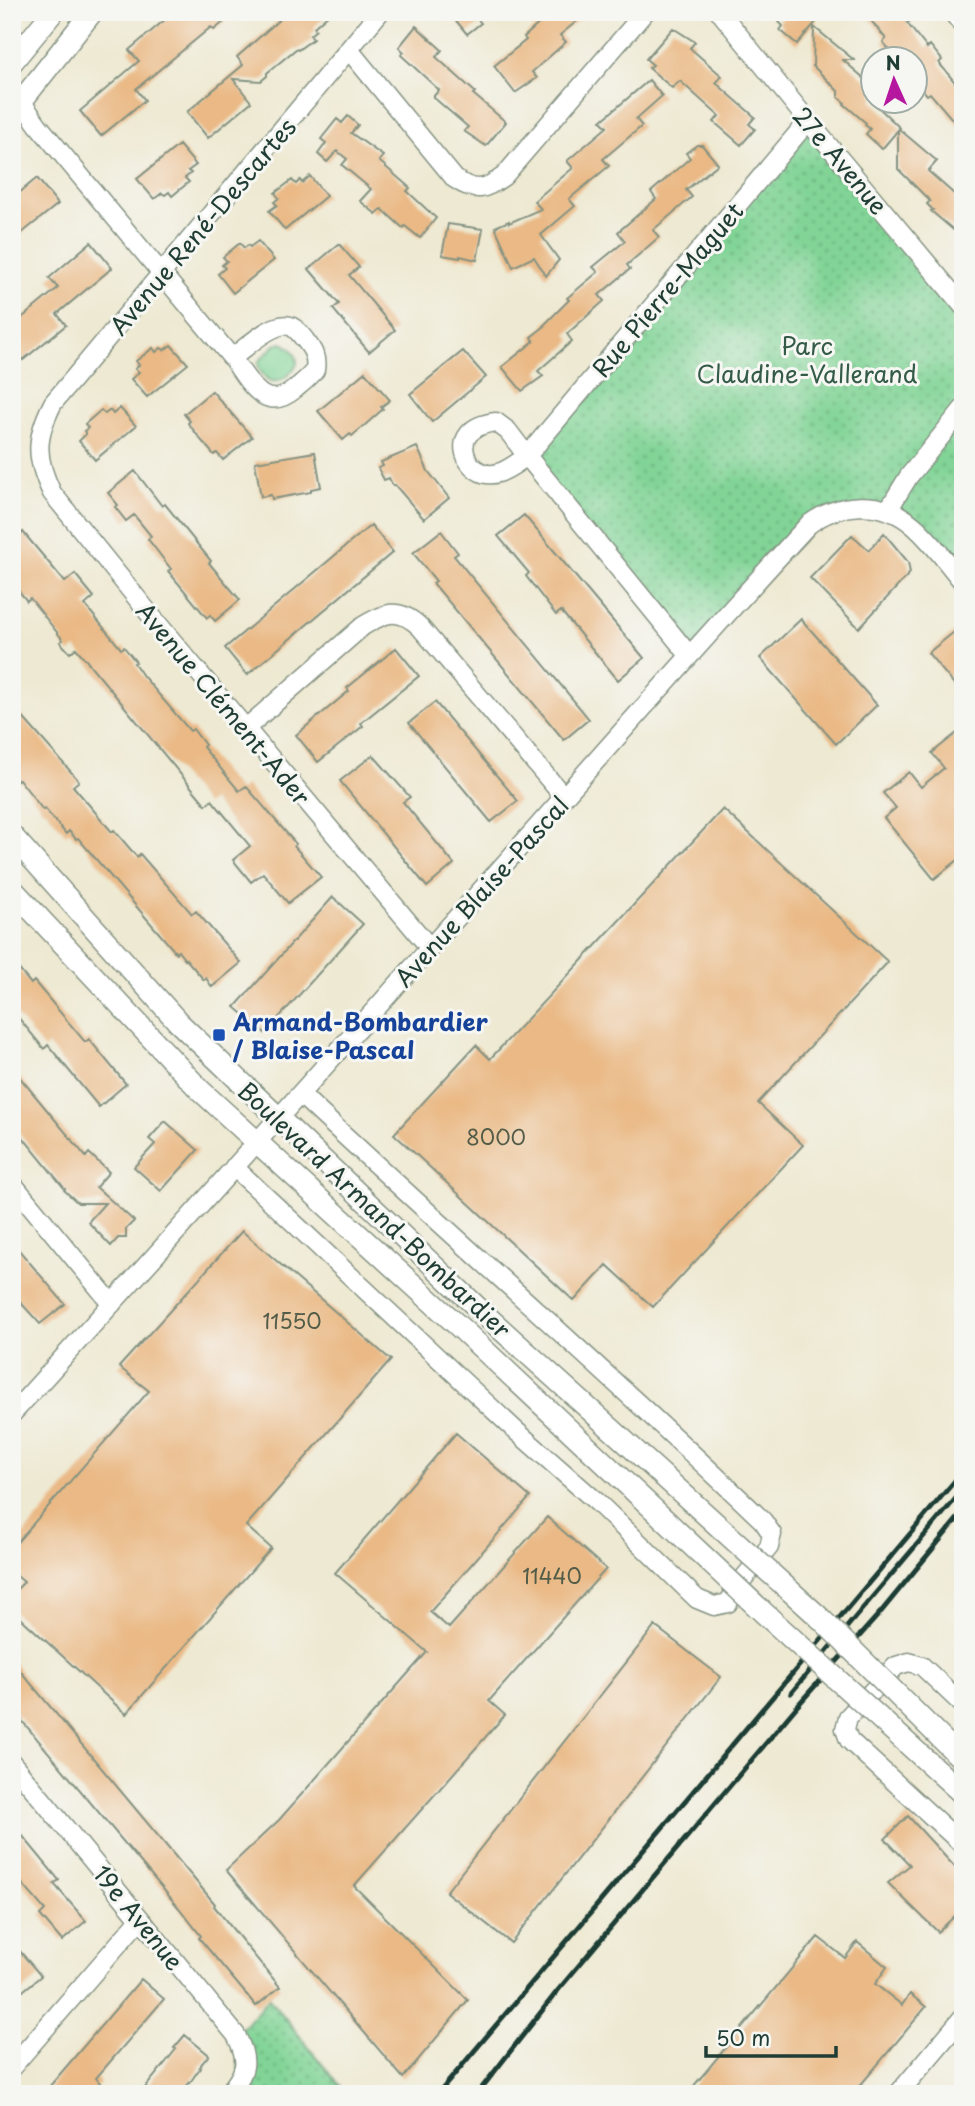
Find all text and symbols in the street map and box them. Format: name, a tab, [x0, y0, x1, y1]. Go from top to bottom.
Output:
north arrow	[860, 46, 930, 116]
text: N	[885, 48, 901, 76]
street label: 27e Avenue	[785, 98, 897, 222]
street label: Avenue René-Descartes	[100, 110, 304, 342]
street label: Rue Pierre-Maguet	[583, 194, 751, 384]
park label: Parc Claudine-Vallerand	[697, 327, 918, 391]
street label: Avenue Clément-Ader	[128, 594, 320, 812]
street label: Avenue Blaise-Pascal	[385, 788, 577, 994]
place label: Armand-Bombardier / Blaise-Pascal	[232, 1003, 489, 1067]
marker: Armand-Bombardier / Blaise-Pascal	[211, 1027, 227, 1043]
street label: Boulevard Armand-Bombardier	[230, 1072, 520, 1346]
house number: 8000	[466, 1120, 526, 1152]
house number: 11550	[262, 1304, 322, 1336]
house number: 11440	[522, 1559, 582, 1591]
street label: 19e Avenue	[85, 1856, 193, 1978]
scale bar	[706, 2015, 835, 2059]
text: 50 m	[716, 2021, 770, 2053]

